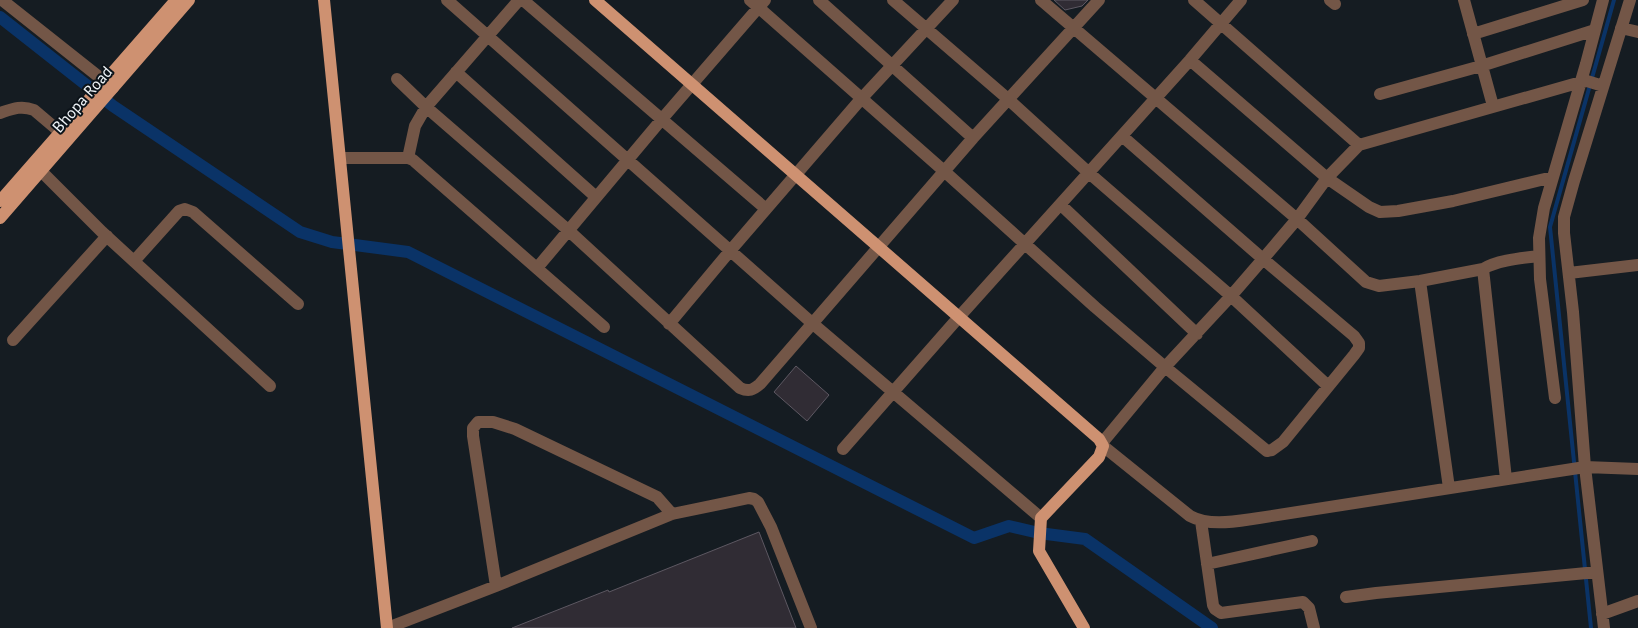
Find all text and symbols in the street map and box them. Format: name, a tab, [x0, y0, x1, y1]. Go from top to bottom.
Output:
street label: Bhopa Road	[48, 62, 116, 136]

